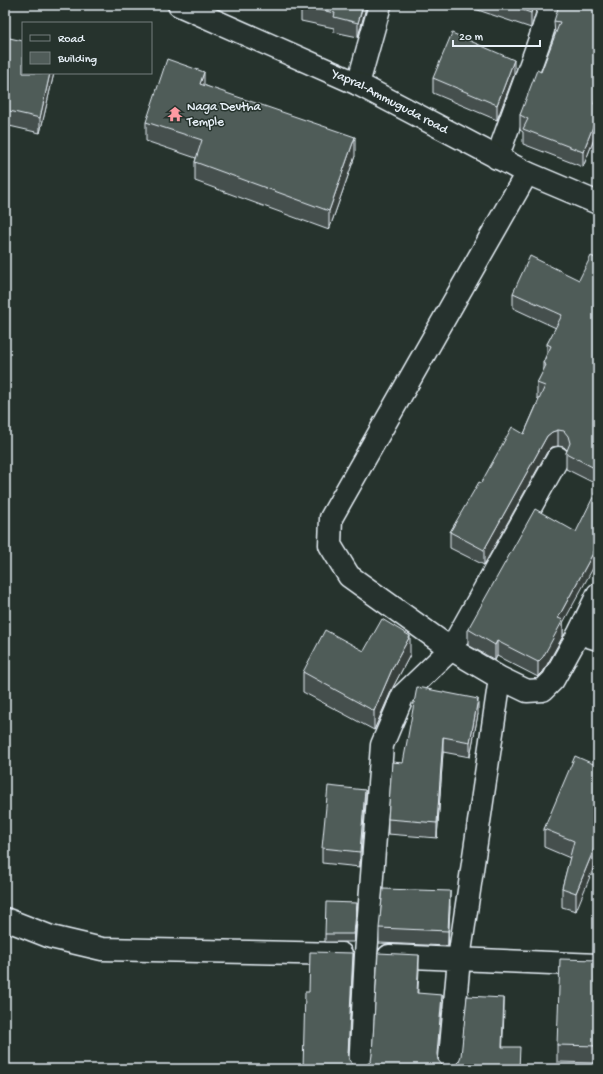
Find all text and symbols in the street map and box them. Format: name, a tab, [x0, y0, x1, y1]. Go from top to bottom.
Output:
legend	[22, 22, 152, 74]
scale bar	[453, 22, 540, 48]
text: 20 m	[459, 31, 484, 45]
text: Road	[58, 33, 85, 47]
text: Building	[57, 53, 97, 67]
street label: Yapral-Ammuguda road	[329, 65, 452, 138]
place label: Naga Devtha Temple	[186, 100, 262, 130]
temple icon: Naga Devtha Temple	[166, 105, 184, 123]

